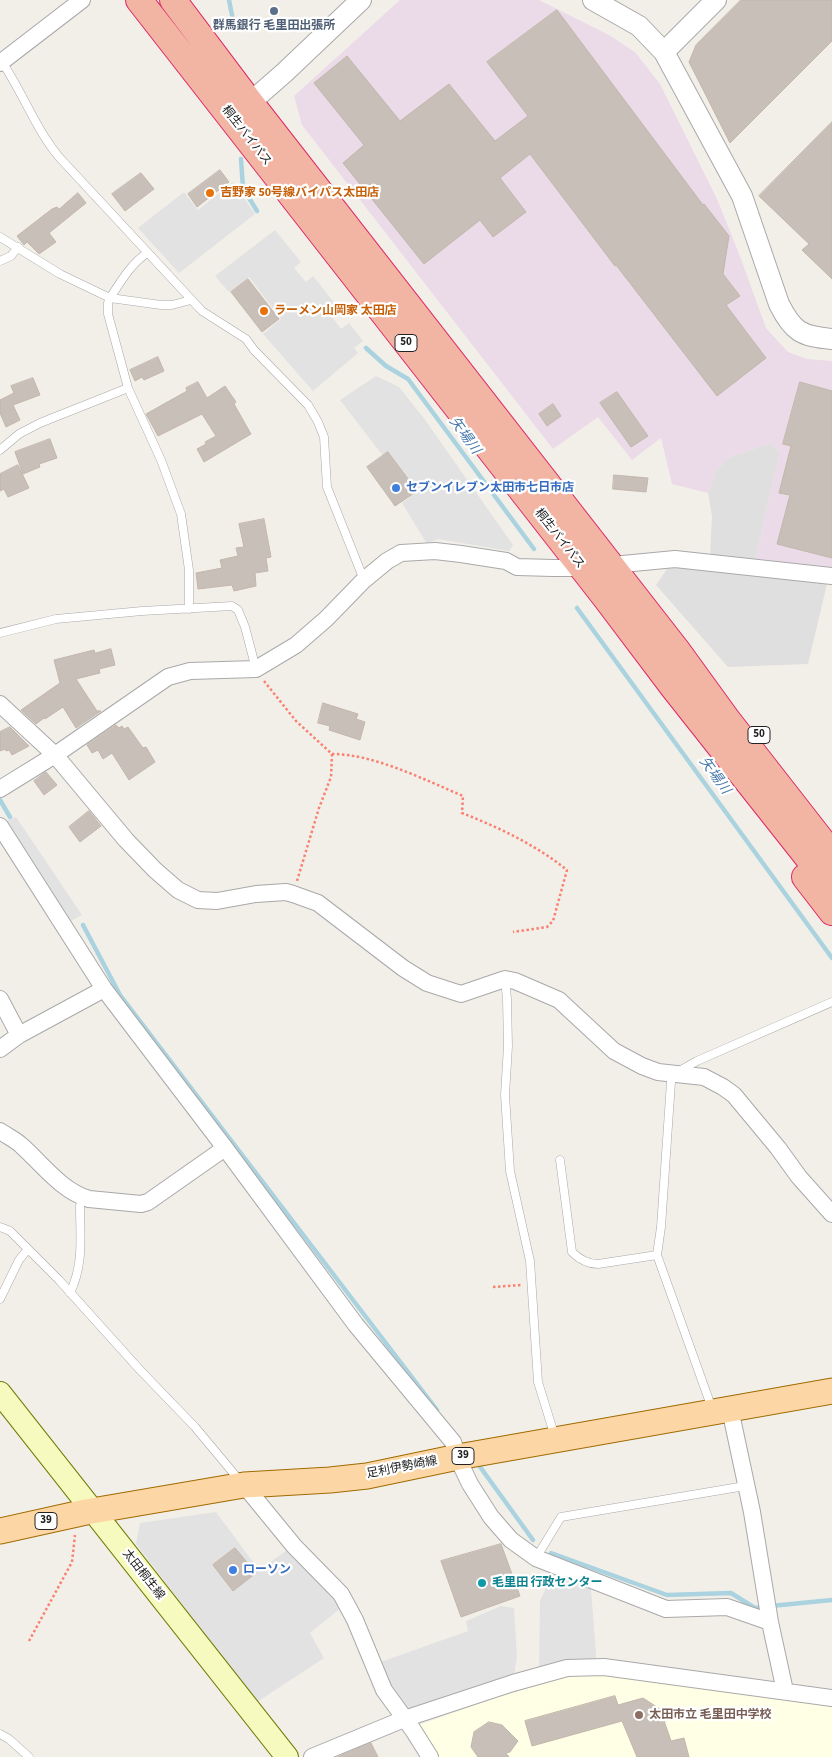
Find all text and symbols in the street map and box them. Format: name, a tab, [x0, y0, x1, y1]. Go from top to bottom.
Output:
marker: 群馬銀行 毛里田出張所	[268, 5, 280, 17]
place label: 群馬銀行 毛里田出張所	[213, 19, 335, 33]
street label: 桐生バイパス	[218, 103, 274, 169]
place label: 吉野家 50号線バイパス太田店	[220, 186, 379, 200]
marker: 吉野家 50号線バイパス太田店	[204, 187, 216, 199]
place label: ラーメン山岡家 太田店	[274, 304, 396, 318]
marker: ラーメン山岡家 太田店	[258, 305, 270, 317]
road number: 50	[395, 334, 417, 352]
water label: 矢場川	[445, 414, 483, 458]
place label: セブンイレブン太田市七日市店	[406, 481, 574, 495]
marker: セブンイレブン太田市七日市店	[390, 482, 402, 494]
street label: 桐生バイパス	[531, 506, 587, 572]
road number: 50	[748, 726, 770, 744]
water label: 矢場川	[695, 754, 733, 798]
road number: 39	[452, 1448, 474, 1464]
street label: 足利伊勢崎線	[365, 1454, 439, 1482]
road number: 39	[35, 1512, 57, 1530]
street label: 太田桐生線	[119, 1547, 167, 1603]
place label: ローソン	[243, 1563, 291, 1577]
marker: ローソン	[227, 1564, 239, 1576]
place label: 毛里田 行政センター	[492, 1576, 602, 1590]
marker: 毛里田 行政センター	[476, 1577, 488, 1589]
place label: 太田市立 毛里田中学校	[649, 1708, 771, 1722]
marker: 太田市立 毛里田中学校	[633, 1709, 645, 1721]

